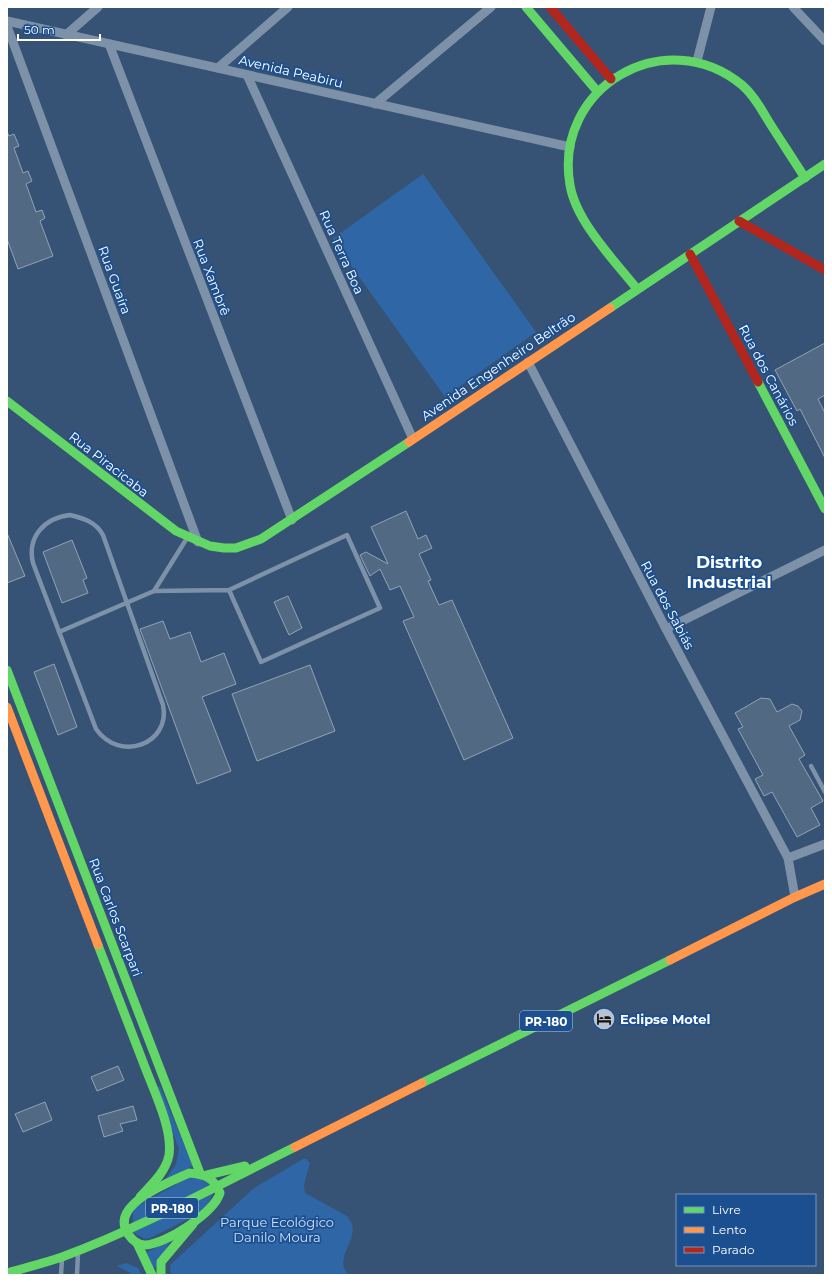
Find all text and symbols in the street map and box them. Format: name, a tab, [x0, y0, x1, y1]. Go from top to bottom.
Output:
scale bar	[18, 16, 100, 42]
text: 50 m	[24, 22, 55, 37]
street label: Avenida Peabiru	[237, 51, 345, 91]
street label: Rua Terra Boa	[316, 208, 368, 296]
street label: Rua Xambrê	[190, 236, 234, 318]
street label: Rua Guaíra	[95, 244, 135, 316]
street label: Avenida Engenheiro Beltrão	[418, 308, 578, 424]
street label: Rua dos Canários	[736, 322, 802, 428]
street label: Rua Piracicaba	[66, 428, 152, 500]
district label: Distrito Industrial	[686, 552, 772, 592]
street label: Rua dos Sabiás	[638, 558, 698, 652]
street label: Rua Carlos Scarpari	[86, 855, 146, 979]
hotel icon: Eclipse Motel	[591, 1006, 617, 1032]
road number: PR-180	[520, 1011, 572, 1031]
place label: Eclipse Motel	[620, 1011, 710, 1027]
legend	[676, 1194, 816, 1266]
road number: PR-180	[146, 1198, 198, 1218]
text: Livre	[712, 1202, 741, 1217]
park label: Parque Ecológico Danilo Moura	[220, 1214, 334, 1245]
text: Lento	[712, 1222, 747, 1237]
text: Parado	[712, 1242, 755, 1257]

